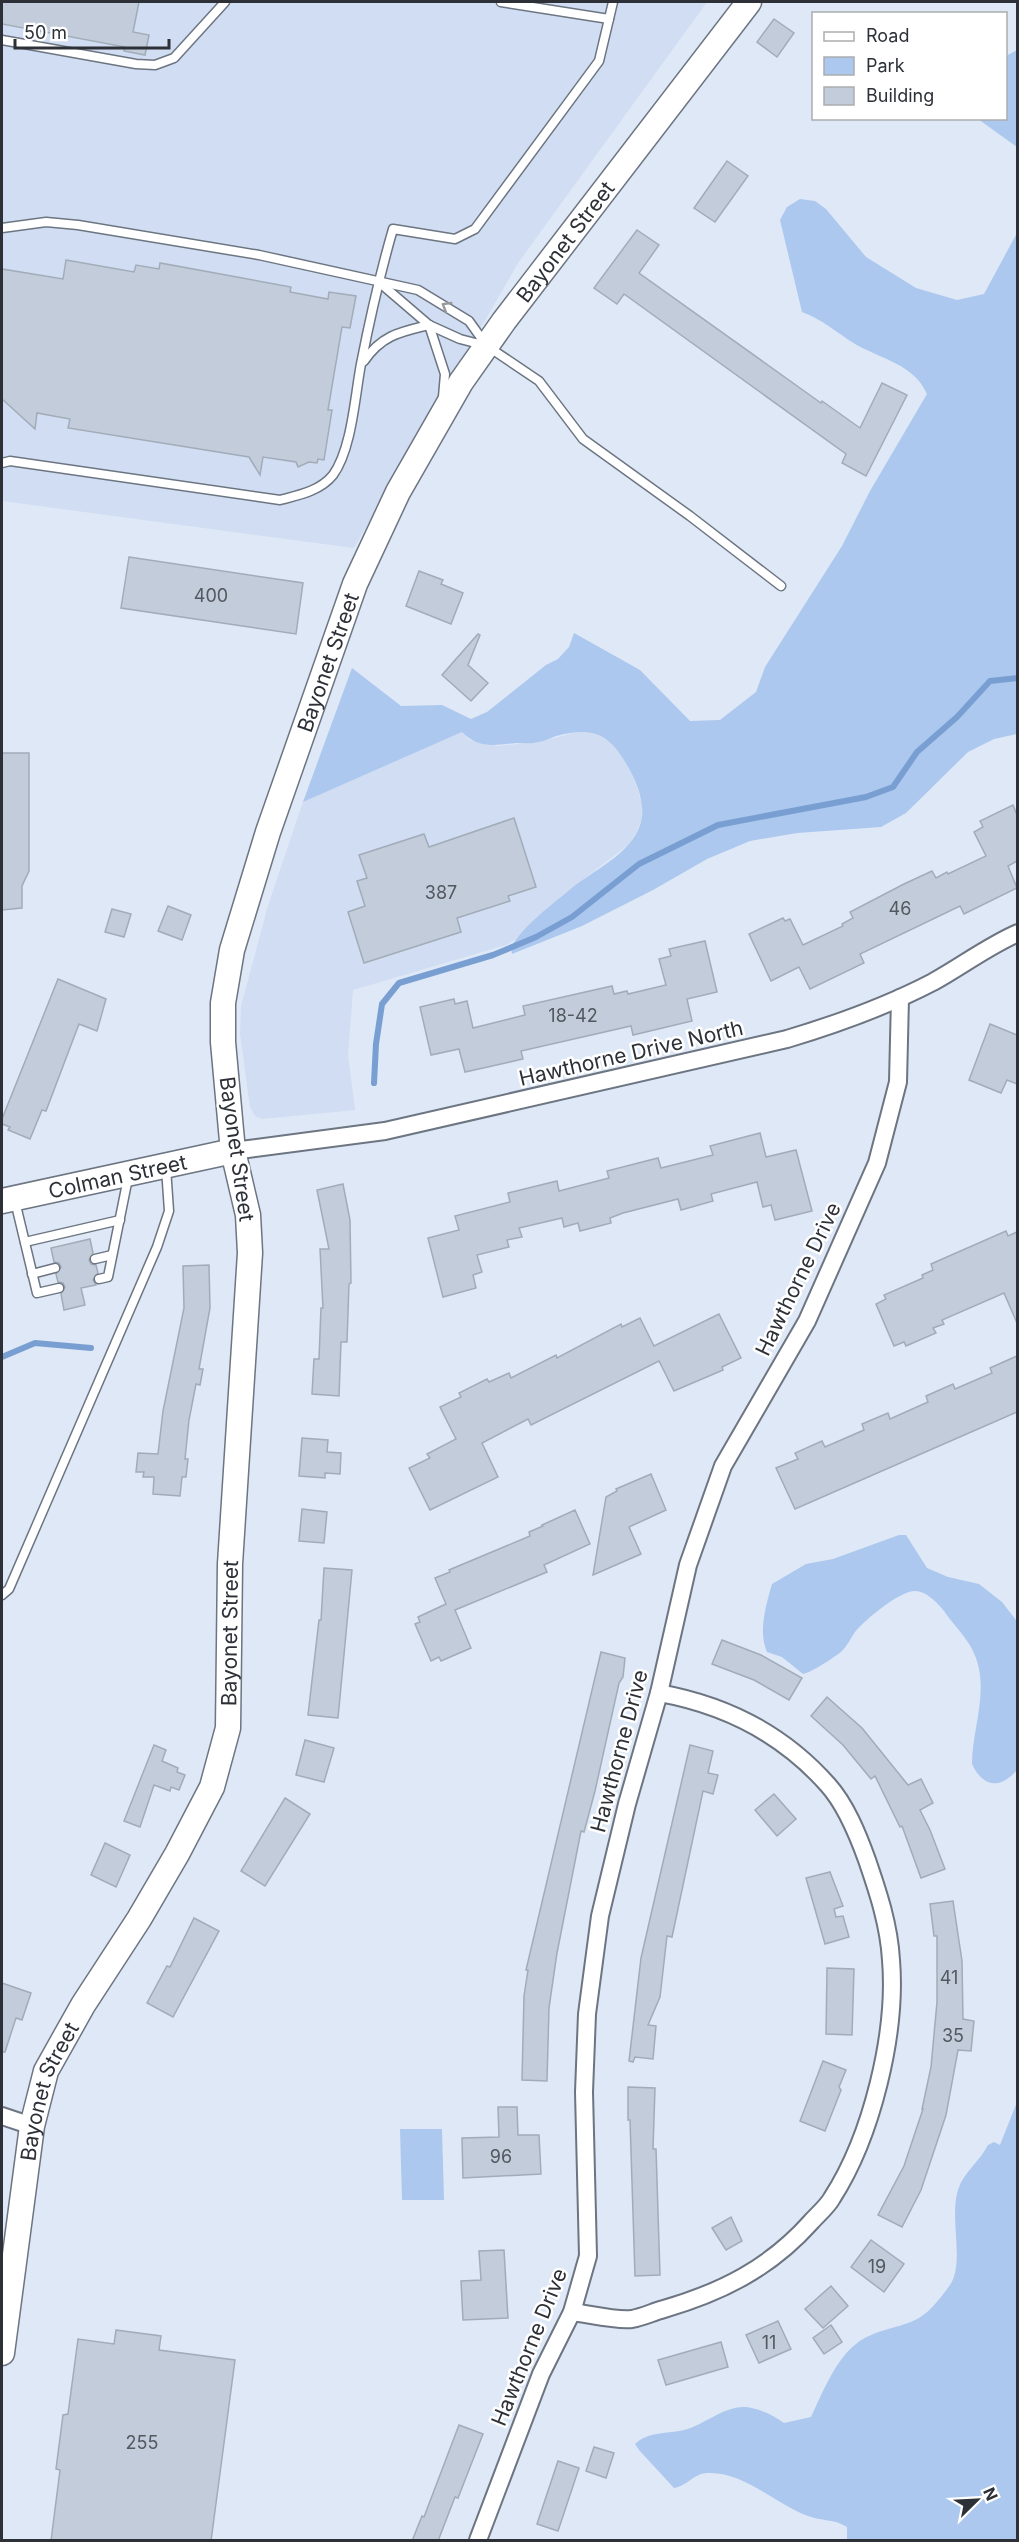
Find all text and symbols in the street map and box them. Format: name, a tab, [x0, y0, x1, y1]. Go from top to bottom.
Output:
scale bar	[15, 12, 170, 50]
legend	[812, 12, 1007, 120]
text: 50 m	[24, 22, 67, 43]
text: Road	[866, 25, 909, 46]
text: Park	[866, 55, 905, 76]
text: Building	[866, 85, 934, 106]
street label: Bayonet Street	[511, 176, 619, 307]
one-way arrow	[442, 302, 452, 314]
house number: 400	[194, 585, 228, 606]
street label: Bayonet Street	[292, 589, 364, 735]
house number: 387	[425, 882, 457, 903]
house number: 46	[889, 898, 911, 919]
house number: 18-42	[548, 1005, 598, 1026]
street label: Hawthorne Drive North	[517, 1015, 745, 1091]
street label: Bayonet Street	[214, 1075, 260, 1223]
street label: Colman Street	[46, 1149, 189, 1203]
street label: Hawthorne Drive	[750, 1198, 846, 1360]
street label: Bayonet Street	[216, 1559, 243, 1706]
street label: Hawthorne Drive	[585, 1667, 653, 1835]
house number: 41	[940, 1967, 958, 1988]
street label: Bayonet Street	[15, 2017, 84, 2162]
house number: 35	[942, 2025, 964, 2046]
house number: 96	[490, 2146, 512, 2167]
house number: 19	[868, 2256, 886, 2277]
street label: Hawthorne Drive	[486, 2265, 572, 2429]
house number: 11	[762, 2332, 776, 2353]
house number: 255	[126, 2432, 158, 2453]
north arrow	[947, 2470, 1007, 2530]
text: N	[979, 2484, 1002, 2504]

